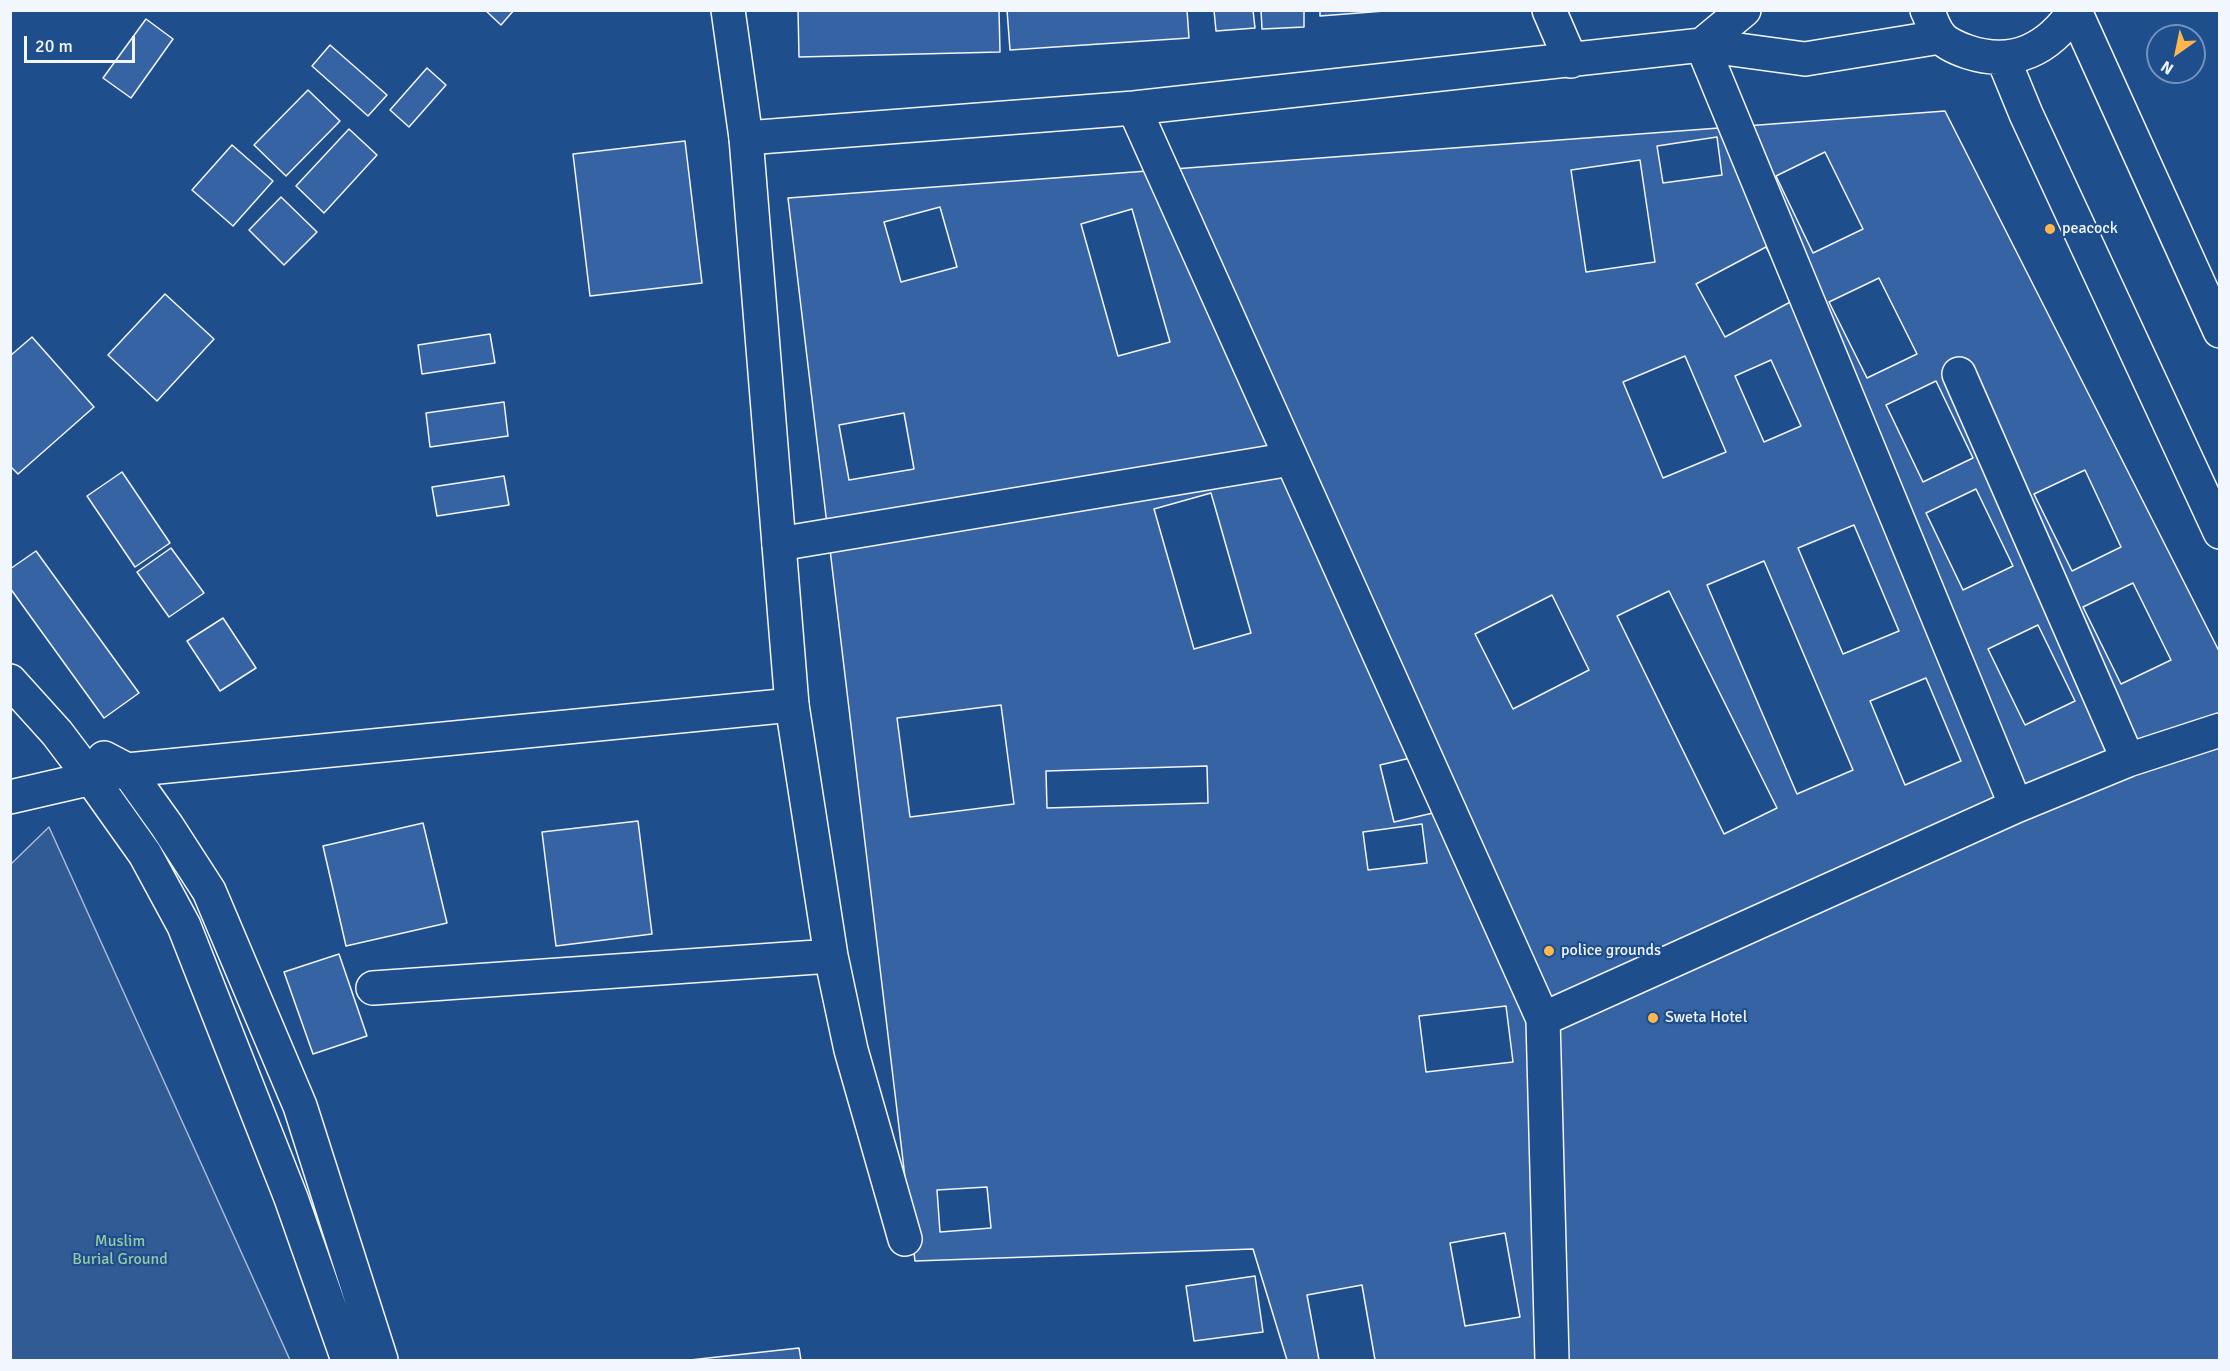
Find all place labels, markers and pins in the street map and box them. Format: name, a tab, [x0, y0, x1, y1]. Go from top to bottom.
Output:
place label: peacock	[2062, 219, 2118, 239]
marker: peacock	[2043, 222, 2057, 236]
place label: police grounds	[1561, 941, 1661, 961]
marker: police grounds	[1542, 944, 1556, 958]
place label: Sweta Hotel	[1665, 1008, 1747, 1028]
marker: Sweta Hotel	[1646, 1011, 1660, 1025]

